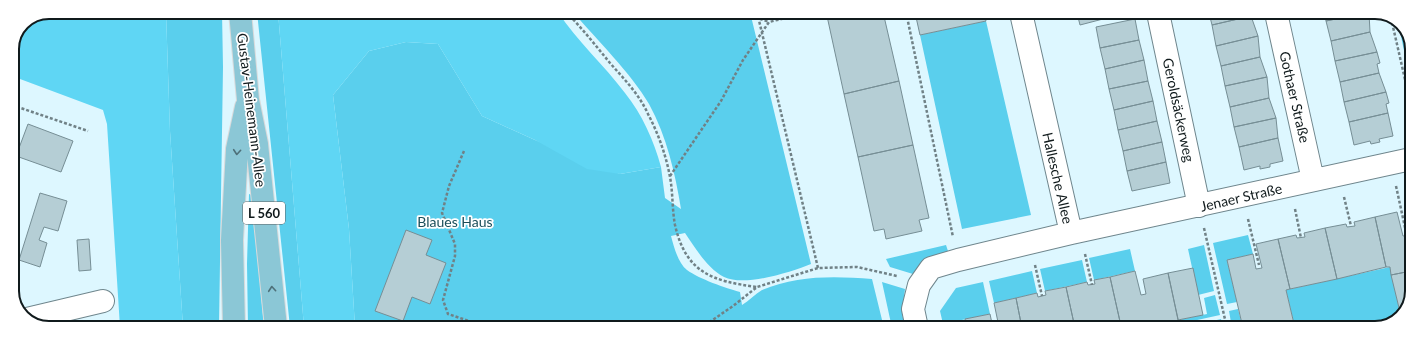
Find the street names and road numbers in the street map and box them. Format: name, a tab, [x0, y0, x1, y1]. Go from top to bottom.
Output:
street label: Gustav-Heinemann-Allee	[234, 32, 270, 188]
street label: Gothaer Straße	[1276, 50, 1314, 144]
street label: Geroldsäckerweg	[1160, 56, 1198, 164]
street label: Hallesche Allee	[1039, 131, 1077, 225]
street label: Jenaer Straße	[1198, 179, 1284, 215]
road number: L 560	[243, 202, 285, 224]

